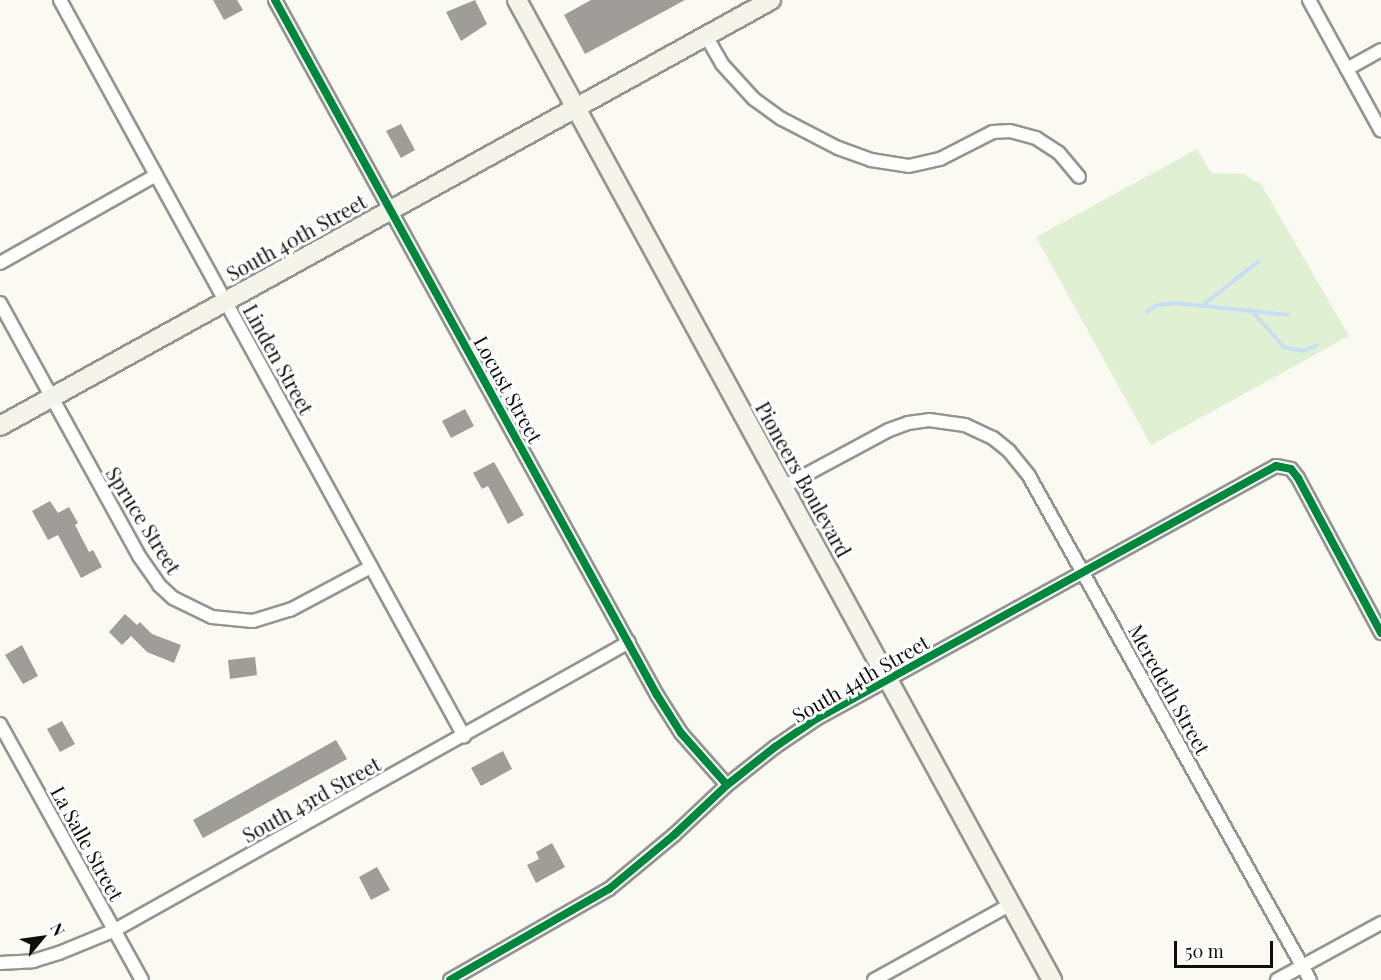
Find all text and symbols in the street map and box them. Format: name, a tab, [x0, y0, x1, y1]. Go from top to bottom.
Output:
street label: South 40th Street	[222, 189, 370, 285]
street label: Linden Street	[239, 300, 319, 418]
street label: Locust Street	[470, 331, 548, 447]
street label: Pioneers Boulevard	[751, 397, 857, 561]
street label: Spruce Street	[102, 462, 186, 578]
street label: Meredeth Street	[1124, 620, 1216, 758]
street label: South 44th Street	[787, 629, 933, 727]
street label: South 43rd Street	[238, 751, 384, 847]
street label: La Salle Street	[47, 781, 129, 905]
north arrow	[12, 908, 72, 968]
text: N	[46, 919, 70, 939]
scale bar	[1177, 929, 1276, 967]
text: 50 m	[1185, 939, 1224, 963]

